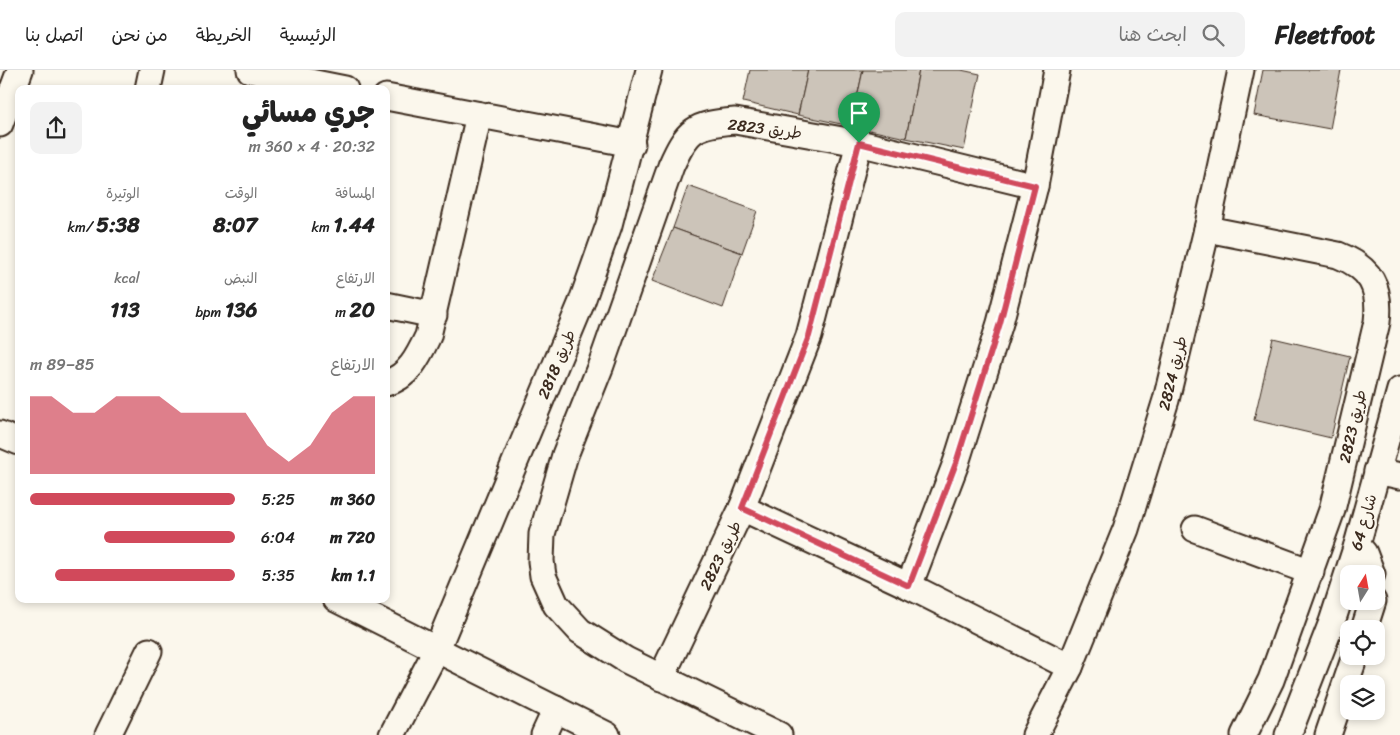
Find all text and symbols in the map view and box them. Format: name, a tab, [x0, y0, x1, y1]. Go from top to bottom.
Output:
search box	[895, 12, 1245, 57]
text: Fleetfoot	[1275, 14, 1375, 56]
text: ابحث هنا	[1118, 18, 1187, 51]
text: اتصل بنا	[25, 19, 84, 51]
text: من نحن	[112, 19, 168, 51]
text: الخريطة	[196, 19, 252, 51]
text: الرئيسية	[280, 19, 336, 51]
icon: search	[1199, 21, 1227, 49]
text: جري مسائي	[242, 88, 375, 137]
pin	[838, 92, 880, 143]
icon: arrive	[845, 99, 873, 127]
button: share	[30, 102, 82, 154]
street label: طريق 2823	[726, 110, 804, 147]
text: 20:32 · 4 × 360 m	[249, 132, 375, 161]
text: الوتيرة	[106, 181, 140, 206]
text: الوقت	[225, 181, 257, 206]
text: المسافة	[335, 181, 375, 206]
text: 5:38	[96, 206, 140, 244]
text: 8:07	[213, 206, 257, 244]
text: 1.44	[333, 206, 375, 244]
text: /km	[68, 215, 96, 240]
text: km	[312, 215, 333, 240]
text: kcal	[114, 266, 140, 291]
text: النبض	[224, 266, 257, 291]
text: الارتفاع	[336, 266, 375, 291]
text: 113	[110, 291, 140, 329]
text: 136	[225, 291, 257, 329]
text: 20	[350, 291, 375, 329]
text: bpm	[195, 300, 225, 325]
text: m	[335, 300, 350, 325]
street label: طريق 2818	[529, 325, 584, 404]
street label: طريق 2824	[1149, 333, 1196, 413]
text: 85–89 m	[30, 350, 94, 379]
text: الارتفاع	[330, 350, 375, 379]
street label: طريق 2823	[1330, 386, 1375, 466]
text: 5:25	[261, 485, 295, 514]
text: 360 m	[331, 485, 375, 514]
street label: شارع 64	[1342, 490, 1385, 554]
street label: طريق 2823	[691, 515, 750, 595]
text: 6:04	[261, 523, 295, 552]
text: 720 m	[330, 523, 375, 552]
text: 5:35	[262, 561, 295, 590]
text: 1.1 km	[331, 561, 375, 590]
north arrow	[1340, 565, 1385, 610]
map controls	[1340, 565, 1385, 720]
button: locate	[1340, 620, 1385, 665]
button: layers	[1340, 675, 1385, 720]

